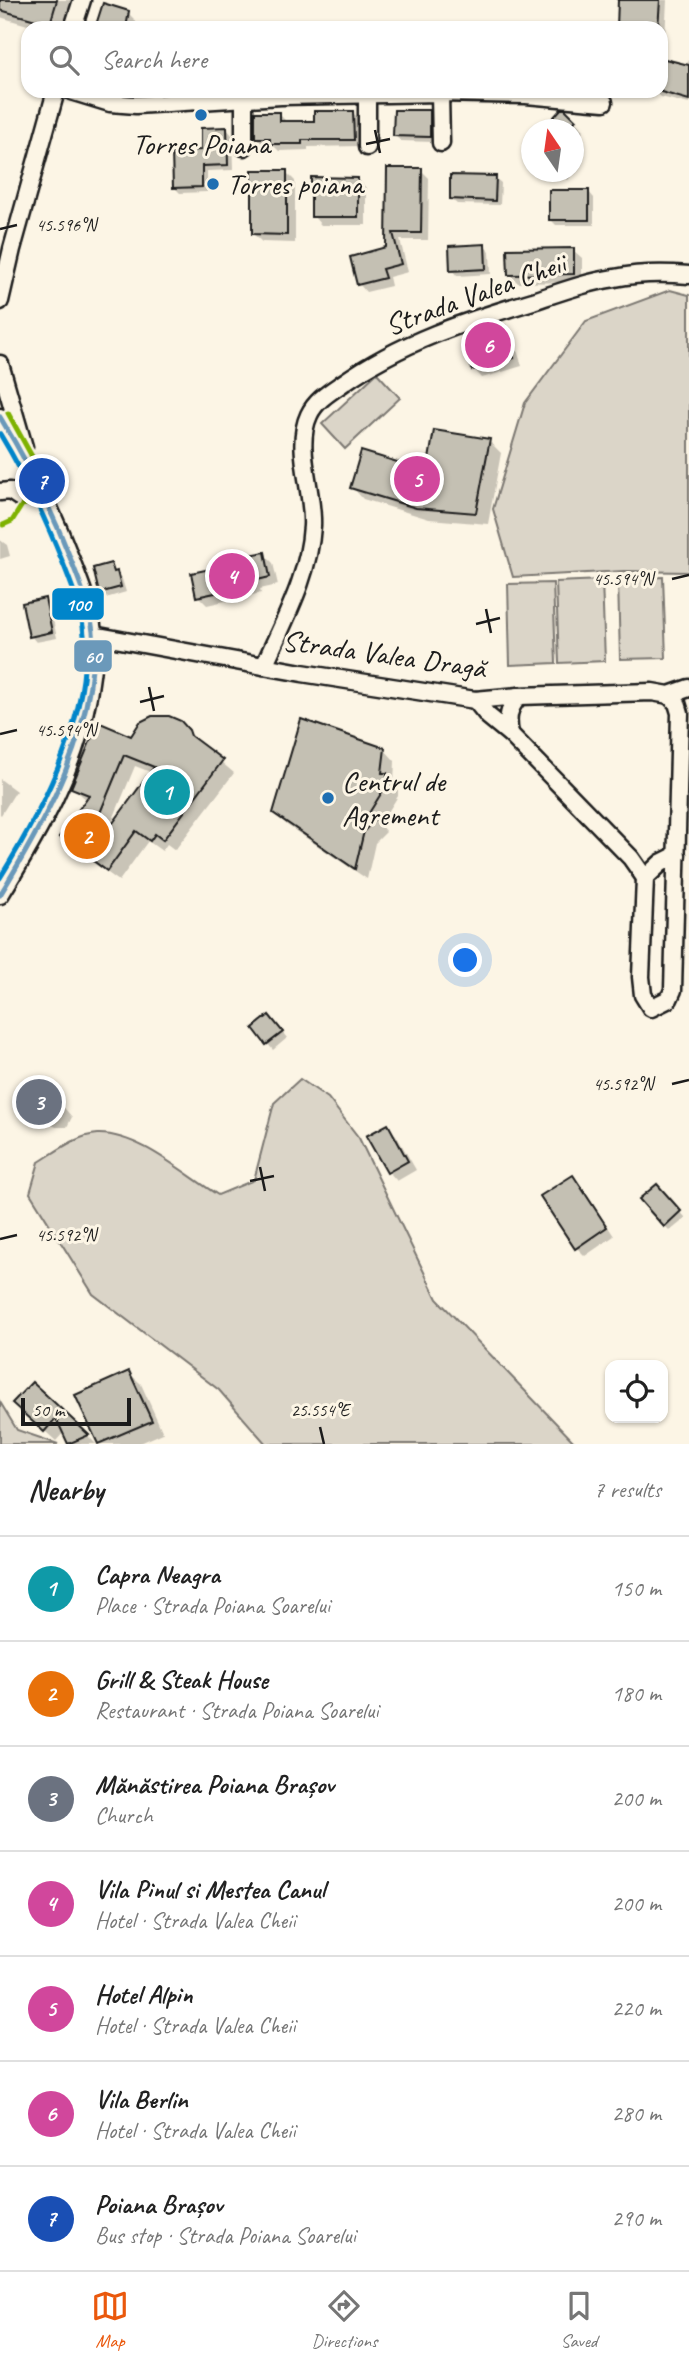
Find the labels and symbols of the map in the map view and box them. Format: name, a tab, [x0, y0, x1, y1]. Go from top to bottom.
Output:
marker: Torres Poiana	[193, 107, 209, 123]
north arrow	[521, 119, 584, 182]
place label: Torres Poiana	[132, 125, 272, 163]
place label: Torres poiana	[227, 165, 366, 203]
marker: Torres poiana	[205, 176, 221, 192]
text: 45.596°N	[36, 214, 99, 236]
street label: Strada Valea Cheii	[380, 243, 574, 344]
pin: 6	[465, 319, 511, 371]
pin: 5	[394, 453, 440, 505]
pin: 7	[19, 455, 65, 507]
pin: 4	[209, 550, 255, 602]
text: 45.594°N	[593, 568, 656, 590]
line badge: 100	[51, 587, 105, 621]
text: 100	[65, 593, 93, 617]
street label: Strada Valea Dragă	[280, 621, 491, 687]
line badge: 60	[73, 639, 113, 673]
text: 60	[84, 645, 104, 669]
text: 45.594°N	[36, 719, 99, 741]
place label: Centrul de Agrement	[342, 762, 447, 834]
pin: 1	[144, 766, 190, 818]
marker: Centrul de Agrement	[320, 790, 336, 806]
pin: 2	[64, 810, 110, 862]
your location	[448, 943, 482, 977]
text: 45.592°N	[593, 1073, 656, 1095]
pin: 3	[16, 1076, 62, 1128]
text: 45.592°N	[36, 1224, 99, 1246]
scale bar	[21, 1395, 131, 1427]
text: 25.554°E	[291, 1399, 352, 1421]

